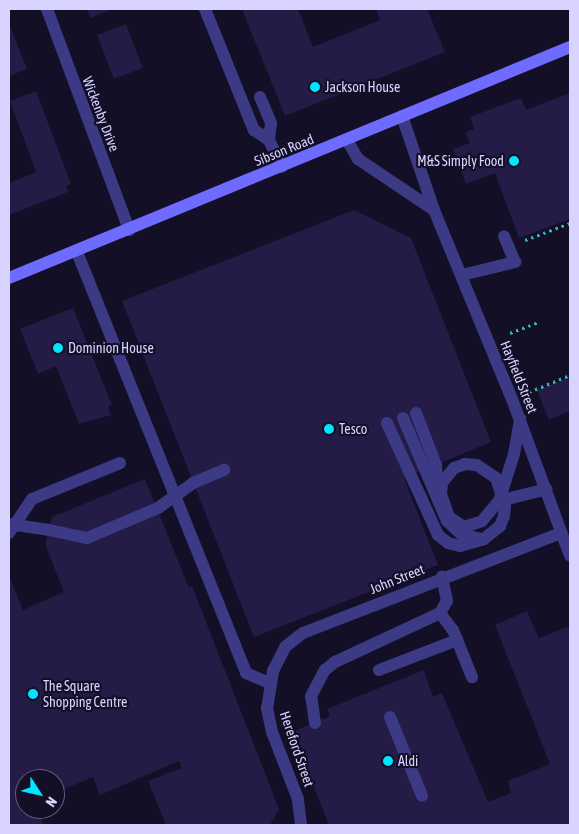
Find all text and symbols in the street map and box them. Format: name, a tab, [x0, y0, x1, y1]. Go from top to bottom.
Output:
street label: Wickenby Drive	[79, 74, 123, 154]
place label: Jackson House	[325, 79, 400, 95]
marker: Jackson House	[309, 81, 321, 93]
street label: Sibson Road	[252, 130, 316, 170]
place label: M&S Simply Food	[417, 153, 504, 169]
marker: M&S Simply Food	[508, 155, 520, 167]
street label: Hayfield Street	[497, 338, 541, 416]
place label: Dominion House	[68, 340, 154, 356]
marker: Dominion House	[52, 342, 64, 354]
place label: Tesco	[339, 421, 367, 437]
marker: Tesco	[323, 423, 335, 435]
street label: John Street	[367, 560, 427, 598]
place label: The Square Shopping Centre	[43, 678, 127, 710]
marker: The Square Shopping Centre	[27, 688, 39, 700]
street label: Hereford Street	[276, 709, 318, 789]
place label: Aldi	[398, 753, 418, 769]
marker: Aldi	[382, 755, 394, 767]
north arrow	[15, 769, 65, 819]
text: N	[43, 794, 60, 810]

